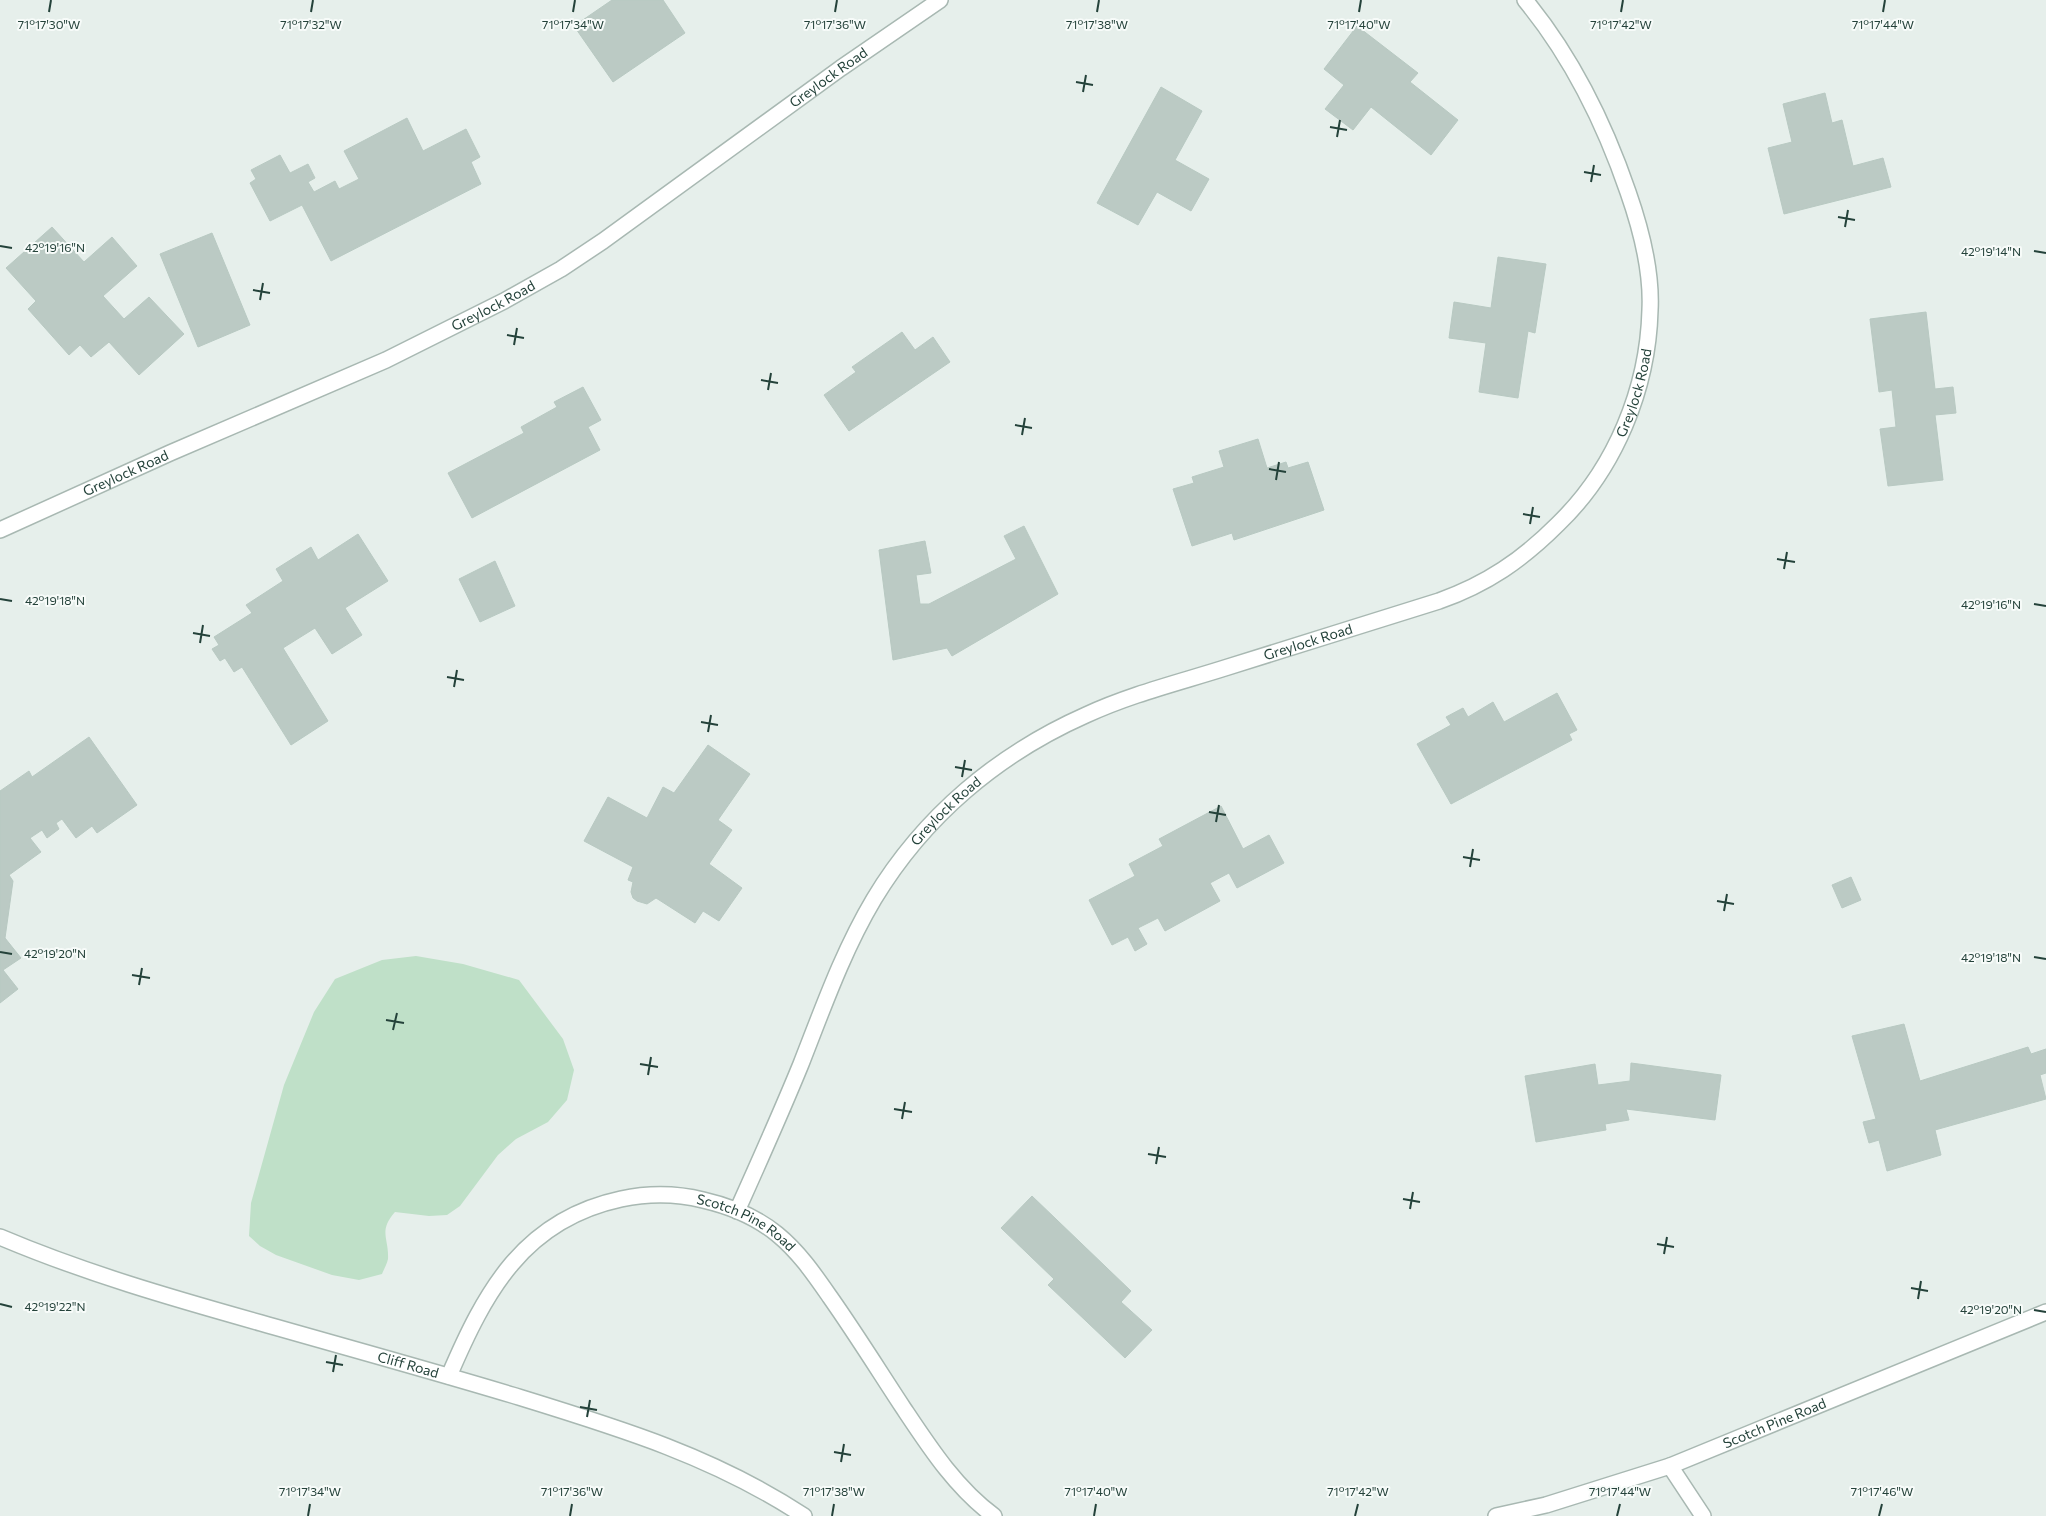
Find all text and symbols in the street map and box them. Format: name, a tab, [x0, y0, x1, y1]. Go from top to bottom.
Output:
text: 71°17'30"W	[18, 17, 80, 31]
text: 71°17'32"W	[280, 17, 342, 31]
text: 71°17'34"W	[542, 17, 604, 31]
text: 71°17'36"W	[804, 17, 866, 31]
text: 71°17'38"W	[1066, 17, 1128, 31]
text: 71°17'40"W	[1328, 17, 1390, 31]
text: 71°17'42"W	[1590, 17, 1652, 31]
text: 71°17'44"W	[1852, 17, 1914, 31]
street label: Greylock Road	[786, 43, 870, 111]
text: 42°19'16"N	[25, 240, 85, 254]
text: 42°19'14"N	[1961, 244, 2021, 258]
street label: Greylock Road	[448, 276, 538, 334]
street label: Greylock Road	[1612, 347, 1654, 440]
street label: Greylock Road	[80, 446, 171, 499]
text: 42°19'18"N	[25, 593, 85, 607]
text: 42°19'16"N	[1961, 597, 2021, 611]
street label: Greylock Road	[1261, 620, 1354, 663]
street label: Greylock Road	[907, 772, 984, 849]
text: 42°19'20"N	[24, 946, 86, 960]
text: 42°19'18"N	[1961, 950, 2021, 964]
street label: Scotch Pine Road	[695, 1190, 799, 1254]
text: 42°19'22"N	[24, 1299, 86, 1313]
text: 42°19'20"N	[1960, 1302, 2022, 1316]
street label: Cliff Road	[376, 1347, 441, 1381]
street label: Scotch Pine Road	[1720, 1394, 1828, 1451]
text: 71°17'34"W	[279, 1484, 341, 1498]
text: 71°17'36"W	[541, 1484, 603, 1498]
text: 71°17'38"W	[803, 1484, 865, 1498]
text: 71°17'40"W	[1065, 1484, 1127, 1498]
text: 71°17'42"W	[1327, 1484, 1389, 1498]
text: 71°17'44"W	[1589, 1484, 1651, 1498]
text: 71°17'46"W	[1851, 1484, 1913, 1498]

